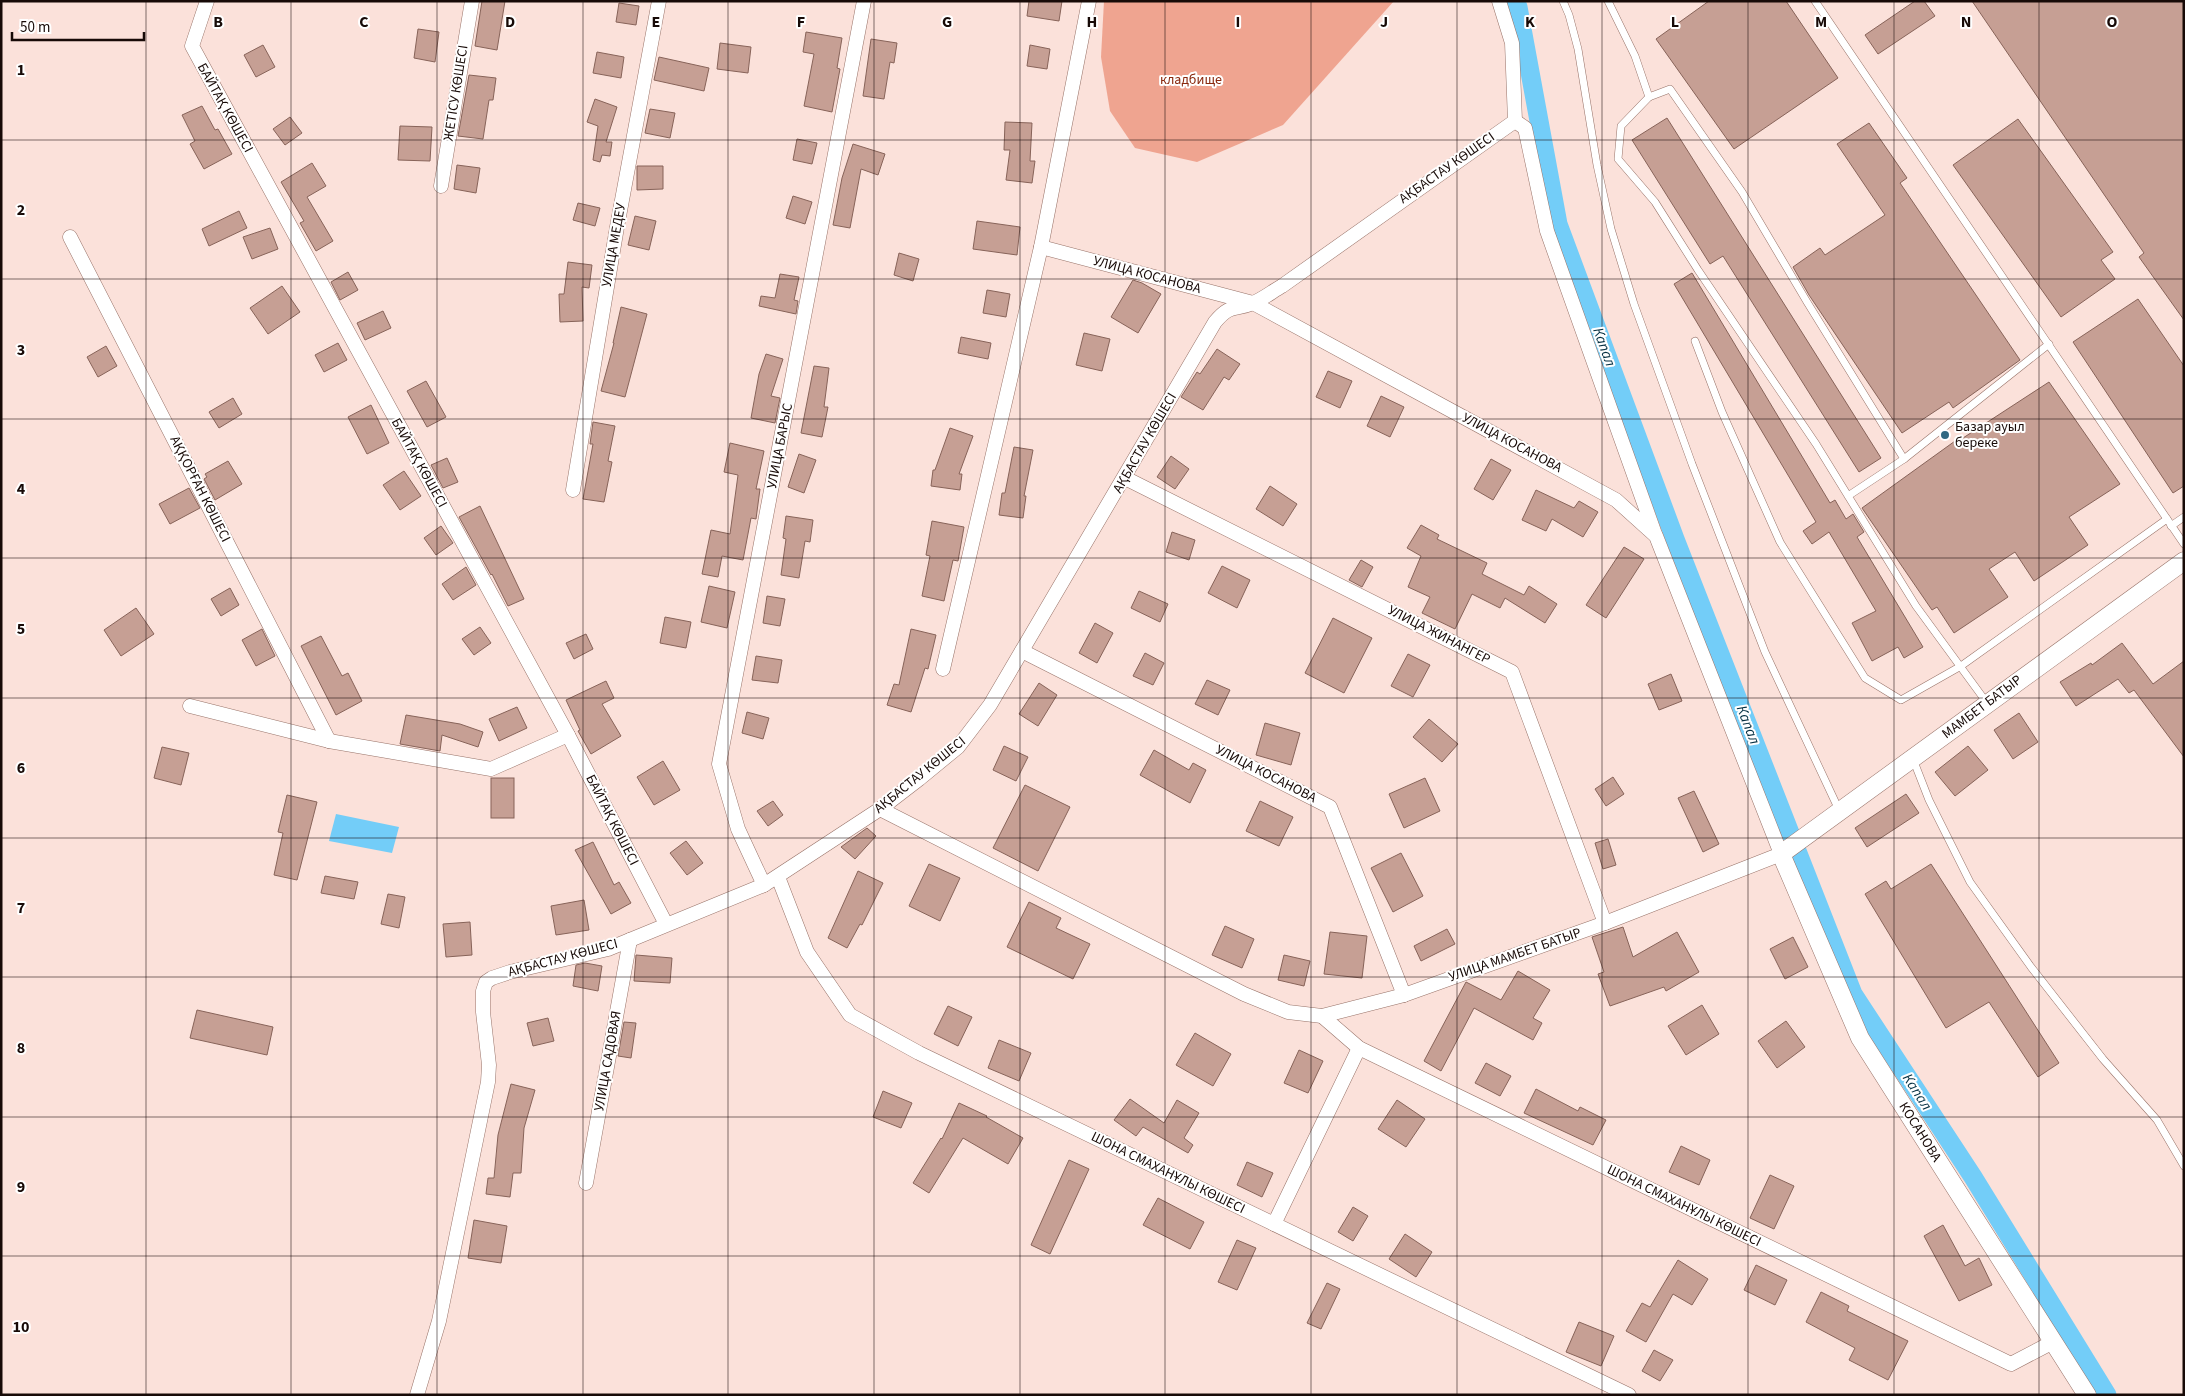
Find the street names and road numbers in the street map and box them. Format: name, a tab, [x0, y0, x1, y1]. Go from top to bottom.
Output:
street label: ЖЕТІСУ КӨШЕСІ	[439, 44, 473, 142]
street label: БАЙТАҚ КӨШЕСІ	[192, 60, 258, 156]
street label: АҚБАСТАУ КӨШЕСІ	[1395, 127, 1499, 209]
street label: УЛИЦА МЕДЕУ	[597, 201, 631, 288]
street label: УЛИЦА КОСАНОВА	[1091, 251, 1204, 299]
street label: АҚБАСТАУ КӨШЕСІ	[1108, 389, 1182, 497]
street label: УЛИЦА БАРЫС	[762, 402, 798, 490]
street label: УЛИЦА КОСАНОВА	[1458, 408, 1566, 478]
street label: БАЙТАҚ КӨШЕСІ	[386, 415, 452, 511]
street label: АҚҚОРҒАН КӨШЕСІ	[165, 432, 235, 546]
street label: УЛИЦА ЖИHАНГЕР	[1384, 601, 1494, 670]
street label: МАМБЕТ БАТЫР	[1938, 670, 2026, 744]
street label: АҚБАСТАУ КӨШЕСІ	[870, 732, 970, 818]
street label: УЛИЦА КОСАНОВА	[1212, 740, 1320, 808]
street label: БАЙТАҚ КӨШЕСІ	[580, 771, 644, 869]
street label: УЛИЦА МАМБЕТ БАТЫР	[1446, 923, 1584, 987]
street label: АҚБАСТАУ КӨШЕСІ	[506, 934, 620, 982]
street label: УЛИЦА САДОВАЯ	[589, 1009, 627, 1113]
street label: КОСАНОВА	[1894, 1098, 1946, 1166]
street label: ШОНА СМАХАНҰЛЫ КӨШЕСІ	[1088, 1127, 1248, 1219]
street label: ШОНА СМАХАНҰЛЫ КӨШЕСІ	[1604, 1160, 1764, 1252]

